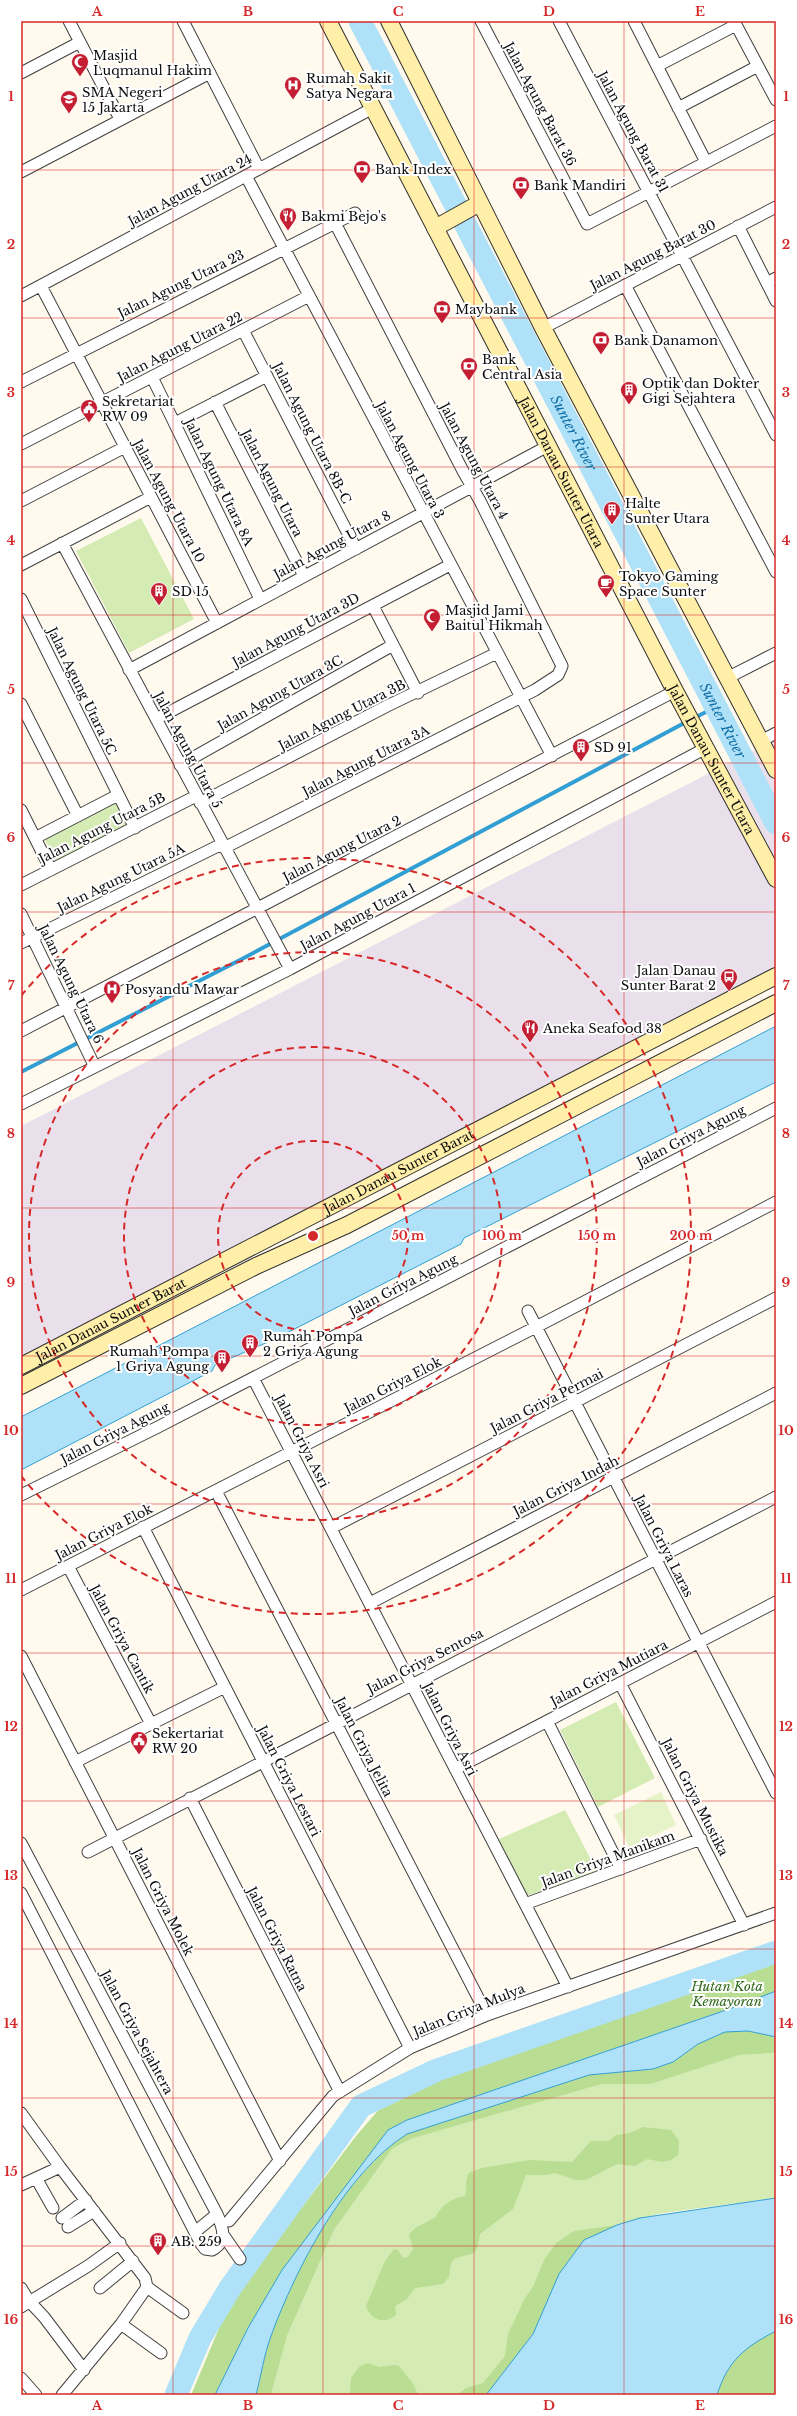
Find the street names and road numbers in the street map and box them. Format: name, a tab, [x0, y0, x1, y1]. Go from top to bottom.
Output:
street label: Jalan Agung Barat 36	[499, 37, 580, 169]
street label: Jalan Agung Barat 31	[593, 66, 672, 196]
street label: Jalan Agung Utara 24	[123, 150, 255, 231]
street label: Jalan Agung Barat 30	[585, 216, 719, 295]
street label: Jalan Agung Utara 23	[113, 246, 247, 323]
street label: Jalan Agung Utara 22	[113, 308, 245, 387]
street label: Jalan Agung Utara 8B-C	[269, 359, 355, 507]
street label: Jalan Danau Sunter Utara	[515, 392, 608, 551]
street label: Jalan Agung Utara 3	[371, 397, 448, 522]
street label: Jalan Agung Utara 4	[435, 398, 512, 522]
street label: Jalan Agung Utara 8A	[180, 413, 258, 550]
street label: Jalan Agung Utara	[238, 426, 306, 540]
street label: Jalan Agung Utara 10	[128, 435, 209, 566]
street label: Jalan Agung Utara 8	[269, 507, 394, 584]
street label: Jalan Agung Utara 3D	[228, 589, 363, 672]
street label: Jalan Agung Utara 5C	[43, 623, 120, 758]
street label: Jalan Agung Utara 3C	[213, 651, 346, 736]
street label: Jalan Agung Utara 3B	[274, 676, 408, 755]
street label: Jalan Danau Sunter Utara	[664, 680, 759, 838]
street label: Jalan Agung Utara 5	[149, 687, 226, 811]
street label: Jalan Agung Utara 3A	[298, 721, 433, 801]
street label: Jalan Agung Utara 5B	[34, 789, 168, 868]
street label: Jalan Agung Utara 2	[278, 812, 404, 887]
street label: Jalan Agung Utara 5A	[53, 839, 188, 917]
street label: Jalan Agung Utara 1	[296, 879, 419, 956]
street label: Jalan Agung Utara 6	[34, 920, 107, 1046]
street label: Jalan Griya Agung	[632, 1101, 748, 1172]
street label: Jalan Danau Sunter Barat	[319, 1125, 477, 1218]
street label: Jalan Griya Agung	[344, 1250, 460, 1321]
street label: Jalan Danau Sunter Barat	[31, 1274, 189, 1366]
street label: Jalan Griya Elok	[340, 1353, 445, 1418]
street label: Jalan Griya Permai	[486, 1365, 607, 1438]
street label: Jalan Griya Asri	[270, 1390, 333, 1491]
street label: Jalan Griya Agung	[56, 1398, 172, 1469]
street label: Jalan Griya Indah	[509, 1452, 622, 1521]
street label: Jalan Griya Laras	[630, 1490, 697, 1600]
street label: Jalan Griya Elok	[51, 1500, 156, 1565]
street label: Jalan Griya Cantik	[85, 1580, 158, 1696]
street label: Jalan Griya Sentosa	[362, 1624, 487, 1699]
street label: Jalan Griya Mutiara	[546, 1636, 671, 1711]
street label: Jalan Griya Asri	[418, 1678, 481, 1779]
street label: Jalan Griya Jelita	[331, 1692, 397, 1801]
street label: Jalan Griya Lestari	[253, 1721, 325, 1840]
street label: Jalan Griya Mustika	[657, 1733, 732, 1859]
street label: Jalan Griya Manikam	[537, 1827, 677, 1892]
street label: Jalan Griya Molek	[128, 1843, 198, 1959]
street label: Jalan Griya Ratna	[242, 1882, 311, 1995]
street label: Jalan Griya Sejahtera	[96, 1965, 177, 2098]
street label: Jalan Griya Mulya	[409, 1980, 528, 2041]

